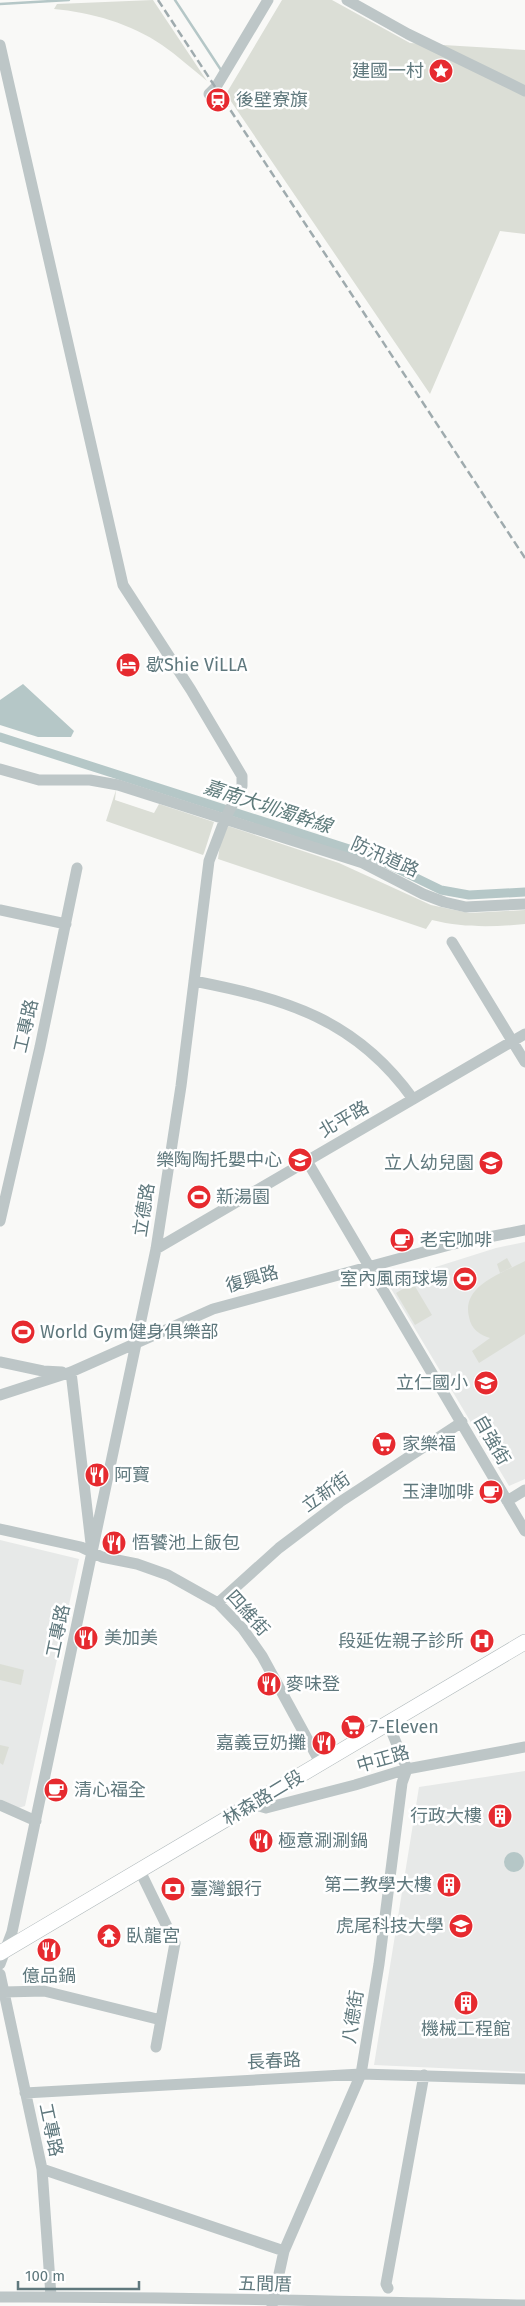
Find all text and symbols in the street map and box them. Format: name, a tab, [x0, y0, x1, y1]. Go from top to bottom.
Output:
place icon: 建國一村	[428, 58, 454, 84]
place label: 建國一村	[352, 60, 424, 82]
station icon: 後壁寮旗	[205, 87, 231, 113]
place label: 後壁寮旗	[236, 89, 308, 111]
hotel icon: 歇Shie ViLLA	[115, 652, 141, 678]
place label: 歇Shie ViLLA	[146, 654, 248, 676]
water label: 嘉南大圳濁幹線	[201, 775, 337, 839]
street label: 防汛道路	[348, 832, 422, 882]
street label: 工專路	[9, 997, 43, 1055]
street label: 北平路	[315, 1096, 373, 1142]
school or university icon: 樂陶陶托嬰中心	[287, 1147, 313, 1173]
place label: 樂陶陶托嬰中心	[156, 1149, 282, 1171]
school or university icon: 立人幼兒園	[478, 1150, 504, 1176]
place label: 立人幼兒園	[384, 1152, 474, 1174]
street label: 立德路	[129, 1182, 159, 1238]
sports icon: 新湯園	[186, 1184, 212, 1210]
place label: 新湯園	[216, 1186, 270, 1208]
cafe icon: 老宅咖啡	[389, 1227, 415, 1253]
place label: 老宅咖啡	[420, 1229, 492, 1251]
street label: 復興路	[223, 1261, 281, 1297]
sports icon: 室內風雨球場	[452, 1266, 478, 1292]
place label: 室內風雨球場	[340, 1268, 448, 1290]
sports icon: World Gym健身俱樂部	[10, 1319, 36, 1345]
place label: World Gym健身俱樂部	[40, 1321, 219, 1343]
school or university icon: 立仁國小	[473, 1370, 499, 1396]
place label: 立仁國小	[396, 1372, 468, 1394]
street label: 自強街	[469, 1411, 515, 1469]
supermarket icon: 家樂福	[371, 1431, 397, 1457]
place label: 家樂福	[402, 1433, 456, 1455]
restaurant icon: 阿寶	[84, 1462, 110, 1488]
place label: 阿寶	[114, 1464, 150, 1486]
street label: 立新街	[298, 1468, 354, 1516]
cafe icon: 玉津咖啡	[478, 1479, 504, 1505]
place label: 玉津咖啡	[402, 1481, 474, 1503]
restaurant icon: 悟饕池上飯包	[101, 1530, 127, 1556]
place label: 悟饕池上飯包	[132, 1532, 240, 1554]
street label: 四維街	[222, 1586, 274, 1640]
street label: 工專路	[42, 1602, 74, 1660]
restaurant icon: 美加美	[73, 1625, 99, 1651]
place label: 美加美	[104, 1627, 158, 1649]
hospital icon: 段延佐親子診所	[469, 1628, 495, 1654]
place label: 段延佐親子診所	[338, 1630, 464, 1652]
restaurant icon: 麥味登	[256, 1671, 282, 1697]
place label: 麥味登	[286, 1673, 340, 1695]
supermarket icon: 7-Eleven	[340, 1714, 366, 1740]
place label: 7-Eleven	[370, 1716, 439, 1738]
restaurant icon: 嘉義豆奶攤	[311, 1730, 337, 1756]
place label: 嘉義豆奶攤	[216, 1732, 306, 1754]
street label: 中正路	[354, 1741, 412, 1777]
street label: 林森路二段	[219, 1765, 307, 1831]
cafe icon: 清心福全	[43, 1777, 69, 1803]
place label: 清心福全	[74, 1779, 146, 1801]
building icon: 行政大樓	[487, 1803, 513, 1829]
place label: 行政大樓	[410, 1805, 482, 1827]
restaurant icon: 極意涮涮鍋	[248, 1828, 274, 1854]
place label: 極意涮涮鍋	[278, 1830, 368, 1852]
building icon: 第二教學大樓	[436, 1872, 462, 1898]
place label: 第二教學大樓	[324, 1874, 432, 1896]
bank icon: 臺灣銀行	[160, 1876, 186, 1902]
place label: 臺灣銀行	[190, 1878, 262, 1900]
school or university icon: 虎尾科技大學	[448, 1913, 474, 1939]
place label: 虎尾科技大學	[336, 1915, 444, 1937]
temple icon: 臥龍宮	[96, 1923, 122, 1949]
place label: 臥龍宮	[126, 1925, 180, 1947]
restaurant icon: 億品鍋	[36, 1937, 62, 1963]
place label: 億品鍋	[22, 1965, 76, 1987]
street label: 八德街	[338, 1989, 368, 2045]
building icon: 機械工程館	[453, 1990, 479, 2016]
place label: 機械工程館	[421, 2018, 511, 2040]
street label: 長春路	[246, 2049, 302, 2073]
street label: 工專路	[35, 2101, 67, 2159]
scale bar	[18, 2258, 139, 2290]
text: 100 m	[25, 2267, 65, 2285]
street label: 五間厝	[238, 2273, 292, 2295]

